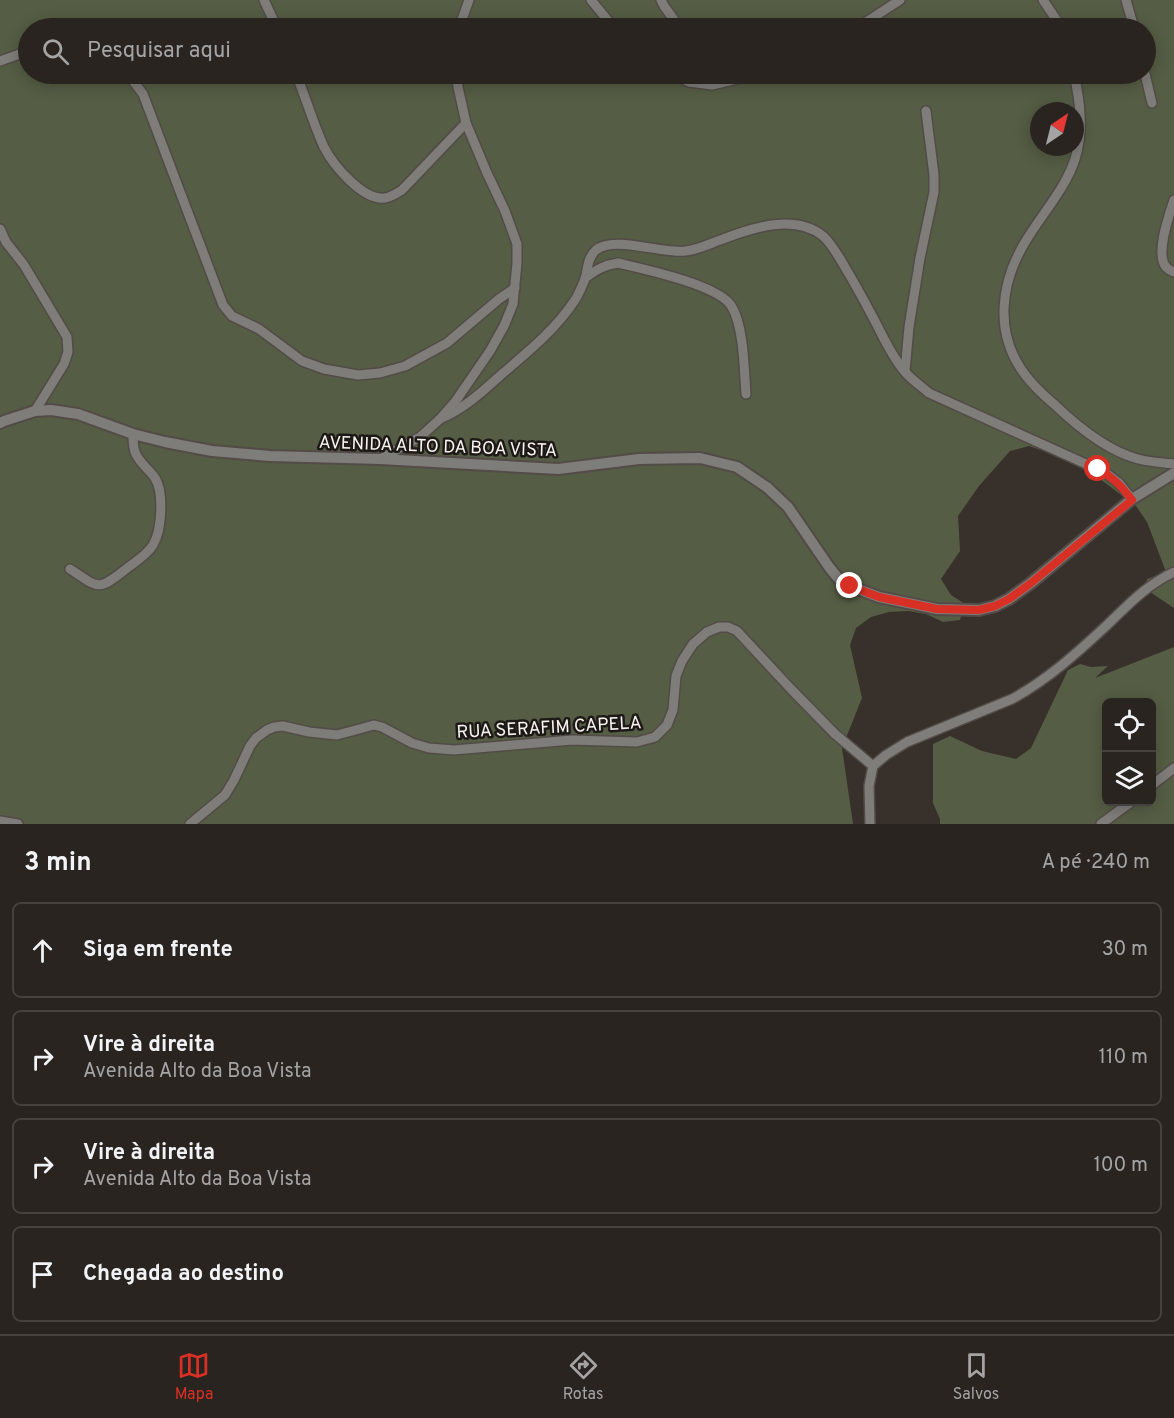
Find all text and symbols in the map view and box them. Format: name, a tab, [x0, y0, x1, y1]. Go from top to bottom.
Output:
search box	[18, 18, 1156, 84]
icon: search	[39, 35, 72, 68]
text: Pesquisar aqui	[87, 38, 231, 65]
north arrow	[1030, 102, 1084, 156]
street label: AVENIDA ALTO DA BOA VISTA	[318, 432, 558, 463]
route start	[1084, 455, 1110, 481]
route end	[836, 572, 862, 598]
map controls	[1102, 698, 1156, 806]
button: locate	[1102, 698, 1156, 752]
street label: RUA SERAFIM CAPELA	[456, 712, 642, 745]
button: layers	[1102, 752, 1156, 806]
text: 3 min	[24, 847, 92, 880]
text: A pé · 240 m	[1042, 850, 1150, 876]
icon: ahead	[26, 934, 59, 967]
text: Siga em frente	[83, 937, 233, 964]
text: 30 m	[1102, 937, 1148, 963]
text: Vire à direita	[83, 1032, 215, 1059]
icon: right	[26, 1042, 59, 1075]
text: 110 m	[1099, 1045, 1148, 1071]
text: Avenida Alto da Boa Vista	[83, 1059, 312, 1085]
text: Vire à direita	[83, 1140, 215, 1167]
icon: right	[26, 1150, 59, 1183]
text: 100 m	[1093, 1153, 1148, 1179]
text: Avenida Alto da Boa Vista	[83, 1167, 312, 1193]
icon: arrive	[26, 1258, 59, 1291]
text: Chegada ao destino	[83, 1261, 284, 1288]
tab: Mapa	[175, 1349, 213, 1405]
tab: Rotas	[563, 1349, 603, 1405]
tab: Salvos	[953, 1349, 999, 1405]

